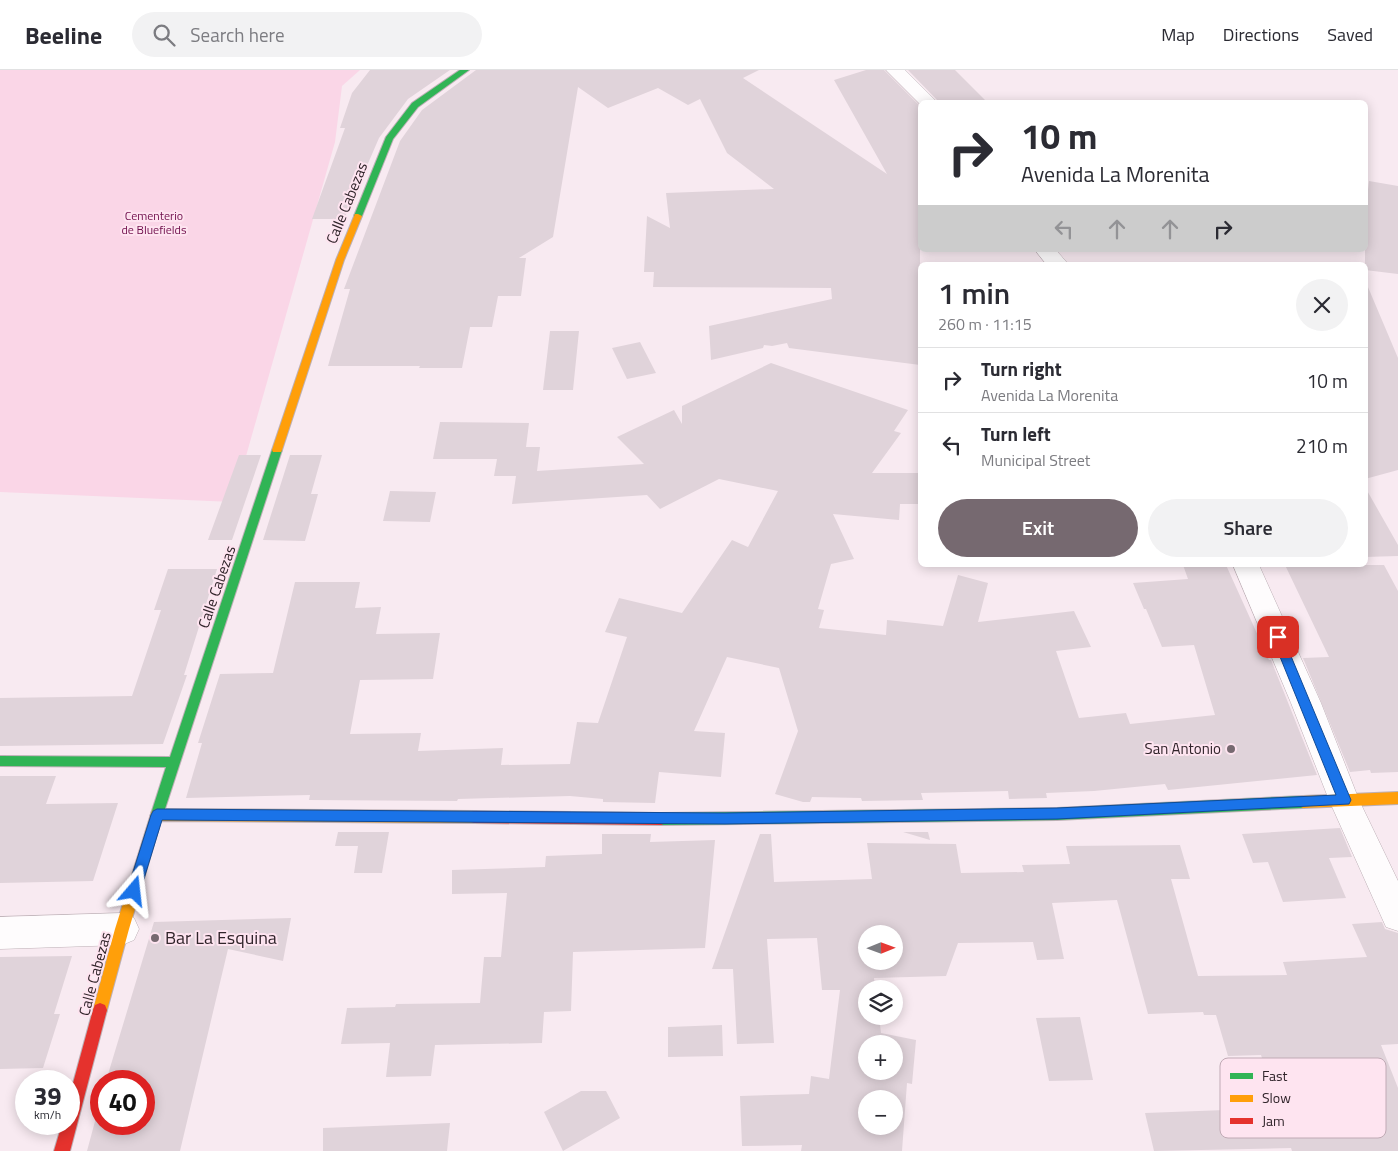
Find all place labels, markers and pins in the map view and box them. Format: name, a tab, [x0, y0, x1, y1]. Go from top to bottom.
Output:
pin	[1257, 616, 1299, 658]
place label: San Antonio	[1145, 737, 1221, 760]
marker: San Antonio	[1225, 743, 1237, 755]
place label: Bar La Esquina	[165, 924, 277, 951]
marker: Bar La Esquina	[149, 932, 161, 944]

